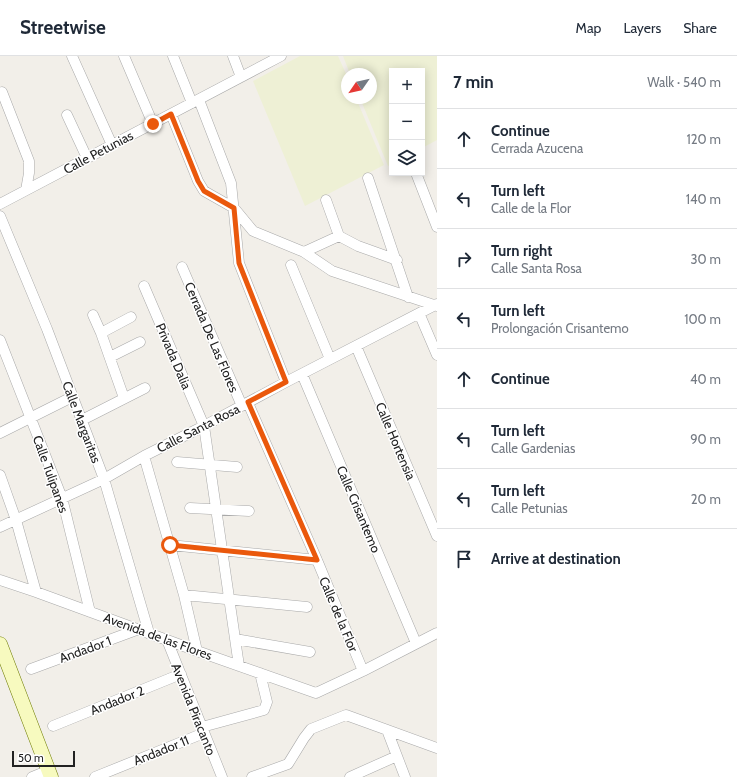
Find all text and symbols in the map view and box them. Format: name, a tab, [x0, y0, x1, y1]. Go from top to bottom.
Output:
text: Streetwise	[20, 16, 106, 39]
text: Map	[576, 19, 601, 37]
text: Layers	[623, 19, 661, 37]
text: Share	[683, 19, 717, 37]
north arrow	[341, 68, 377, 104]
map controls	[389, 68, 425, 176]
button: +	[389, 68, 425, 104]
text: 7 min	[453, 72, 494, 92]
text: Walk · 540 m	[647, 74, 721, 90]
button: −	[389, 104, 425, 140]
route end	[144, 115, 162, 133]
text: Continue	[491, 122, 550, 140]
street label: Calle Petunias	[60, 127, 136, 177]
icon: ahead	[453, 128, 475, 150]
text: 120 m	[687, 131, 721, 147]
button: layers	[389, 140, 425, 176]
text: Cerrada Azucena	[491, 140, 583, 156]
text: Turn left	[491, 182, 545, 200]
icon: left	[453, 188, 475, 210]
text: 140 m	[686, 191, 721, 207]
text: Calle de la Flor	[491, 200, 571, 216]
text: Turn right	[491, 242, 552, 260]
icon: right	[453, 248, 475, 270]
text: 30 m	[691, 251, 721, 267]
text: Calle Santa Rosa	[491, 260, 582, 276]
street label: Cerrada De Las Flores	[182, 279, 243, 395]
text: Turn left	[491, 302, 545, 320]
icon: left	[453, 308, 475, 330]
text: 100 m	[684, 311, 721, 327]
street label: Privada Dalia	[153, 320, 195, 392]
text: Prolongación Crisantemo	[491, 320, 629, 336]
icon: ahead	[453, 368, 475, 390]
text: Continue	[491, 370, 550, 388]
text: 40 m	[690, 371, 721, 387]
street label: Calle Margaritas	[59, 379, 105, 466]
street label: Calle Santa Rosa	[154, 400, 243, 456]
street label: Calle Hortensia	[372, 400, 420, 483]
text: Turn left	[491, 422, 545, 440]
icon: left	[453, 428, 475, 450]
text: 90 m	[690, 431, 721, 447]
street label: Calle Tulipanes	[30, 433, 73, 515]
text: Calle Gardenias	[491, 440, 575, 456]
street label: Calle Crisantemo	[333, 463, 385, 555]
text: Turn left	[491, 482, 545, 500]
icon: left	[453, 488, 475, 510]
text: 20 m	[691, 491, 721, 507]
text: Calle Petunias	[491, 500, 568, 516]
route start	[161, 536, 179, 554]
icon: arrive	[453, 548, 475, 570]
text: Arrive at destination	[491, 550, 621, 568]
street label: Calle de la Flor	[316, 574, 362, 655]
street label: Avenida de las Flores	[102, 609, 215, 663]
street label: Andador 1	[57, 632, 113, 666]
street label: Avenida Piracanto	[168, 661, 220, 757]
street label: Andador 2	[88, 682, 147, 718]
street label: Andador 11	[131, 732, 191, 768]
scale bar	[12, 749, 75, 768]
text: 50 m	[18, 751, 44, 765]

